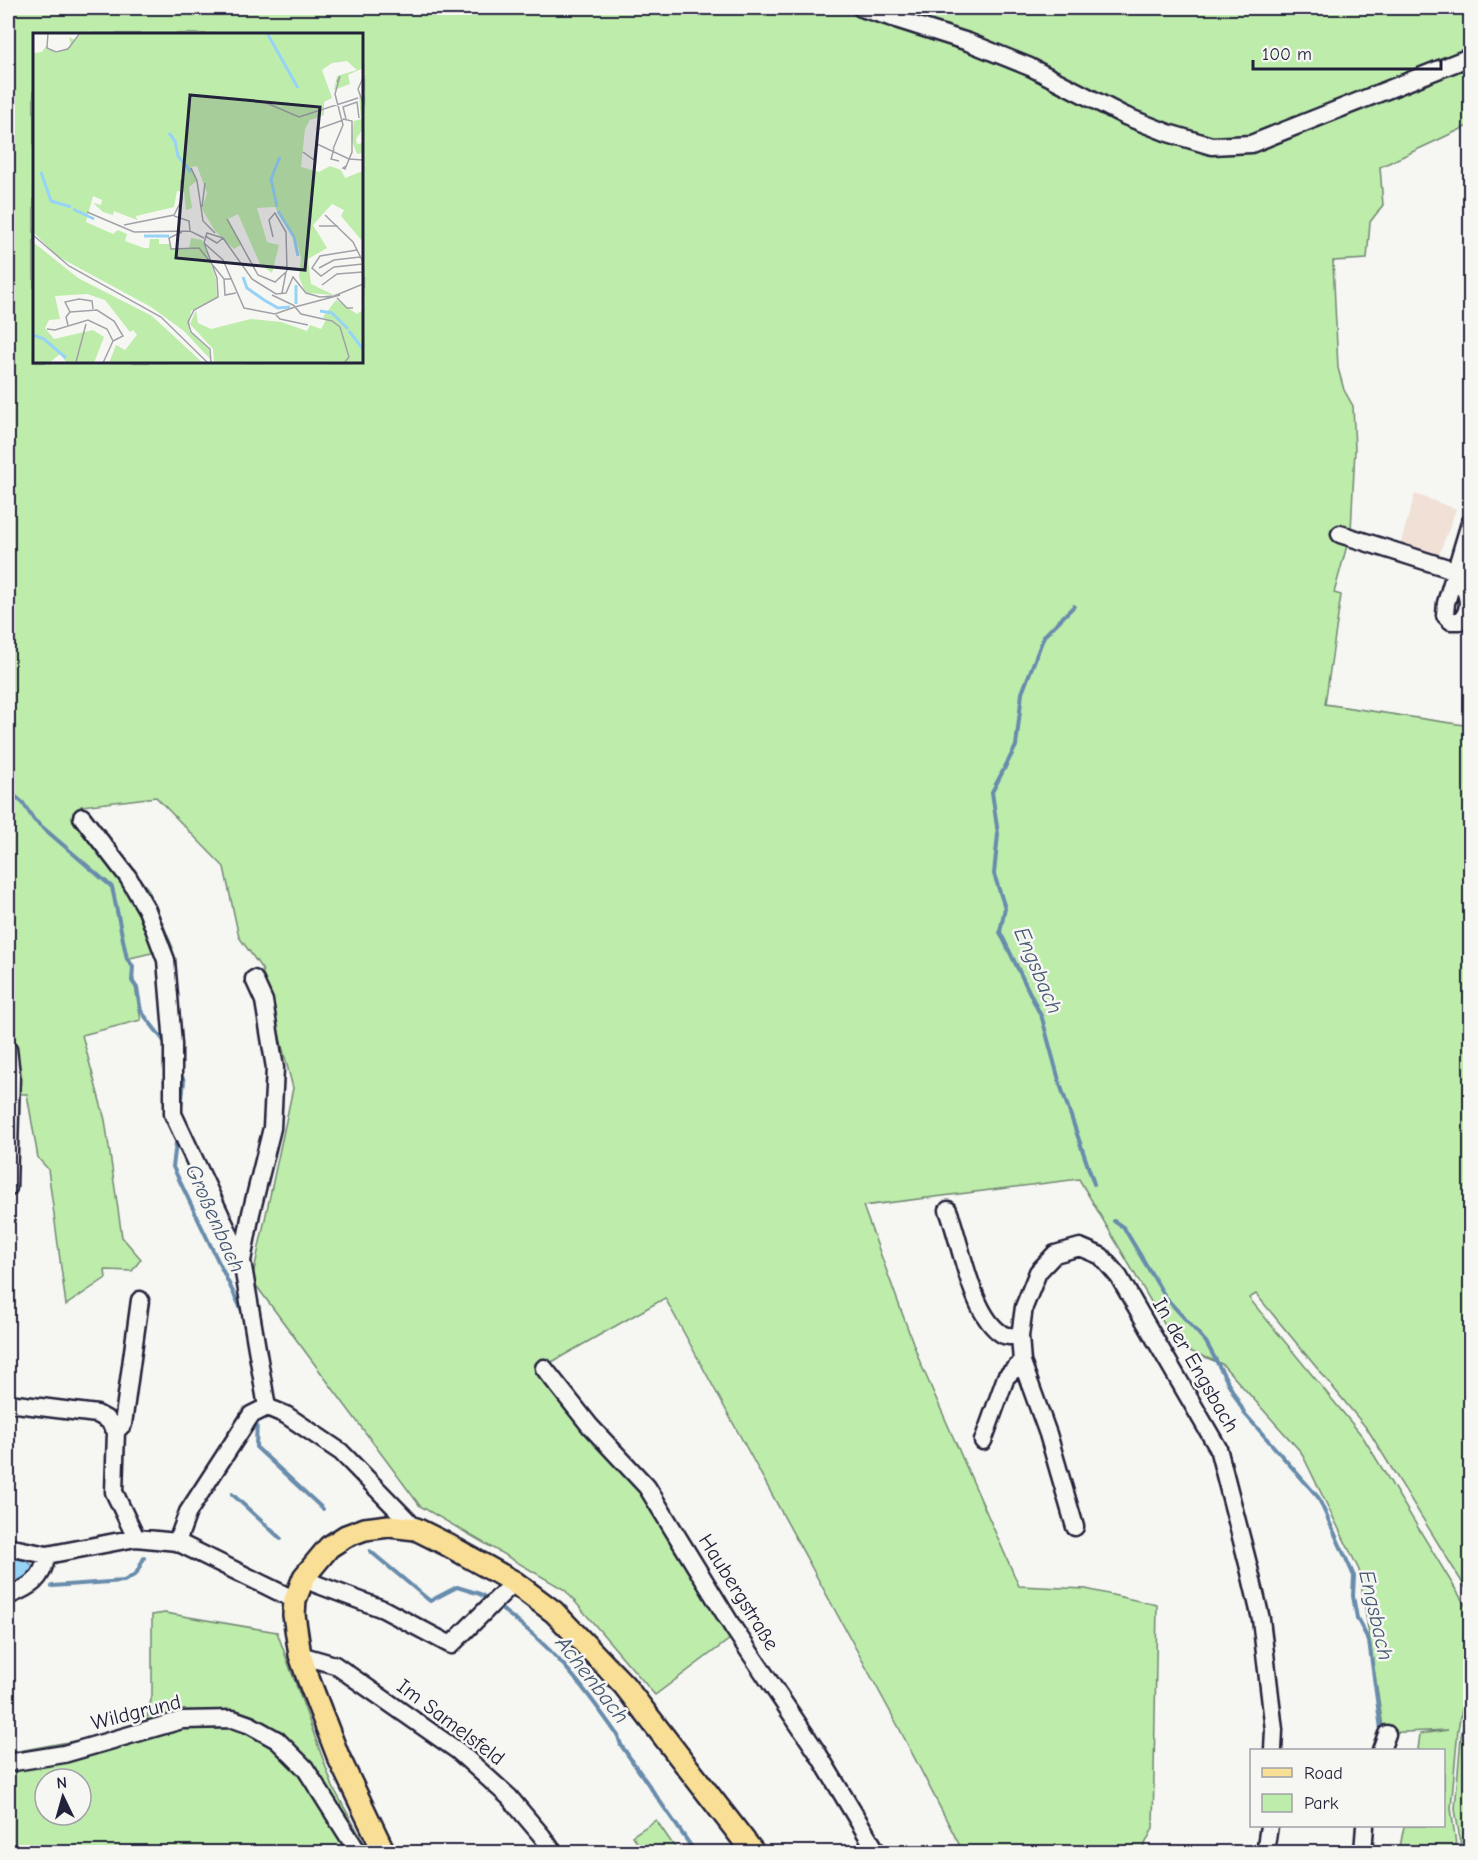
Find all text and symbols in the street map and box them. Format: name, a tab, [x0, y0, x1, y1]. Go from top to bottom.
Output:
inset map	[33, 33, 363, 363]
scale bar	[1253, 33, 1440, 71]
text: 100 m	[1262, 44, 1312, 65]
water label: Engsbach	[1008, 923, 1068, 1018]
water label: Großenbach	[180, 1160, 251, 1277]
street label: In der Engsbach	[1148, 1293, 1244, 1437]
street label: Haubergstraße	[694, 1529, 784, 1655]
water label: Engsbach	[1353, 1568, 1399, 1663]
water label: Achenbach	[549, 1630, 635, 1729]
street label: Im Samelsfeld	[393, 1674, 509, 1770]
street label: Wildgrund	[89, 1689, 183, 1735]
legend	[1250, 1749, 1445, 1827]
text: Road	[1304, 1763, 1343, 1784]
north arrow	[33, 1767, 93, 1827]
text: N	[56, 1774, 68, 1792]
text: Park	[1304, 1793, 1339, 1814]

